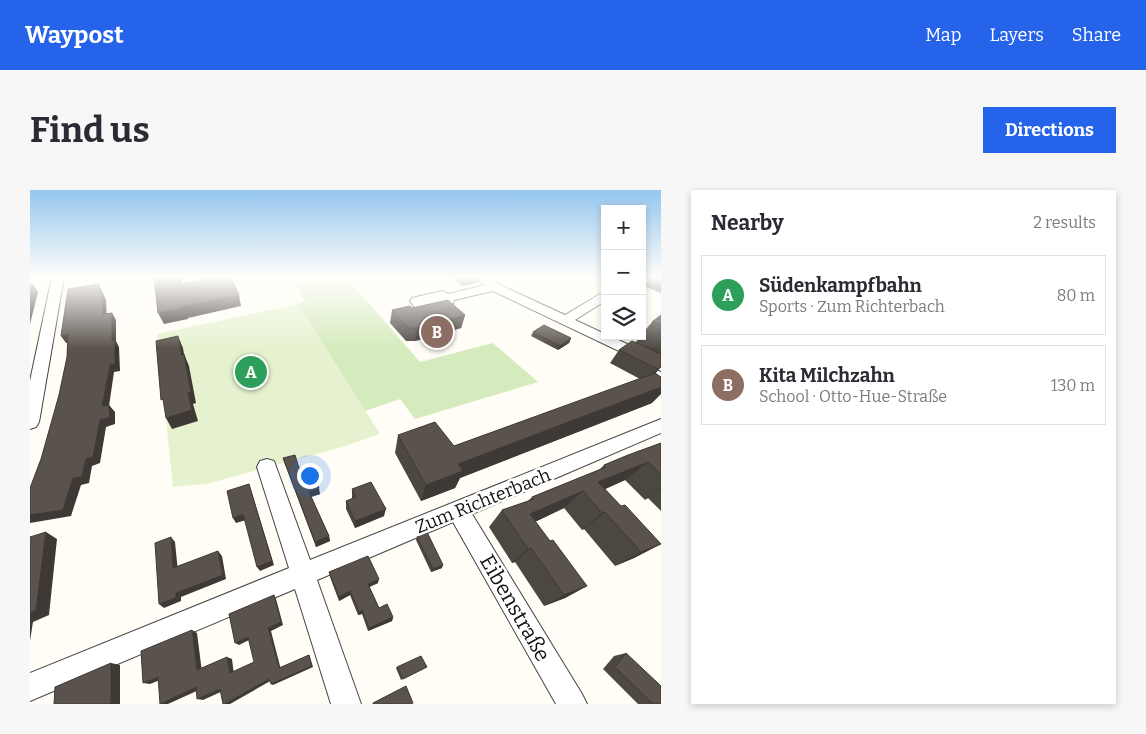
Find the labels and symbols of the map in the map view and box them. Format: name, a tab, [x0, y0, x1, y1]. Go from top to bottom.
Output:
pin: B	[421, 313, 453, 351]
pin: A	[235, 353, 267, 391]
your location	[297, 463, 323, 489]
street label: Zum Richterbach	[412, 464, 554, 538]
street label: Eibenstraße	[474, 550, 556, 666]

